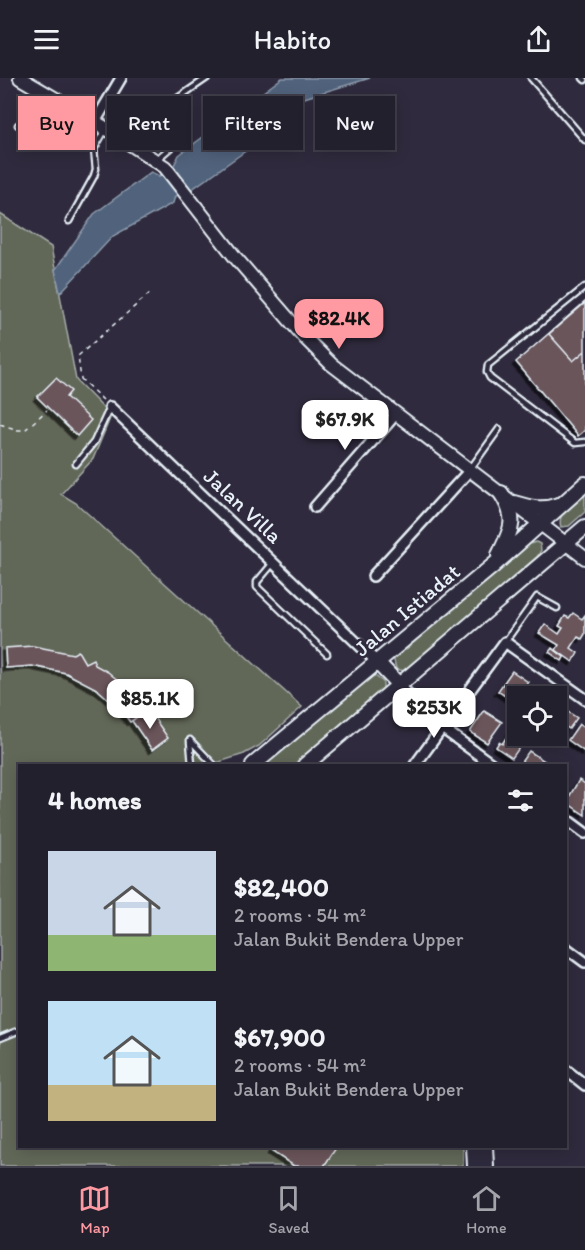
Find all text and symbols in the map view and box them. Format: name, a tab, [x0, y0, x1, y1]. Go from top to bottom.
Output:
icon: menu	[30, 23, 63, 56]
text: Habito	[254, 23, 331, 56]
icon: share	[522, 23, 555, 56]
chip: Buy	[18, 96, 95, 150]
chip: Rent	[107, 96, 191, 150]
chip: Filters	[203, 96, 303, 150]
chip: New	[315, 96, 395, 150]
pin: $82.4K	[290, 299, 388, 350]
text: $82.4K	[308, 306, 370, 330]
pin: $67.9K	[296, 400, 394, 451]
text: $67.9K	[316, 407, 374, 431]
street label: Jalan Villa	[198, 463, 288, 550]
street label: Jalan Istiadat	[349, 558, 465, 662]
pin: $85.1K	[101, 679, 199, 730]
text: $85.1K	[121, 686, 179, 710]
map controls	[507, 686, 567, 746]
button: locate	[507, 686, 567, 746]
pin: $253K	[392, 688, 476, 739]
text: $253K	[407, 695, 461, 719]
text: 4 homes	[48, 784, 142, 816]
icon: filters	[504, 784, 537, 817]
text: $82,400	[234, 871, 329, 903]
icon: home	[96, 875, 168, 947]
text: 2 rooms · 54 m²	[234, 903, 366, 927]
text: Jalan Bukit Bendera Upper	[234, 927, 463, 951]
text: $67,900	[234, 1021, 326, 1053]
icon: home	[96, 1025, 168, 1097]
text: 2 rooms · 54 m²	[234, 1053, 366, 1077]
text: Jalan Bukit Bendera Upper	[234, 1077, 463, 1101]
tab: Map	[78, 1182, 111, 1237]
tab: Saved	[268, 1182, 309, 1237]
tab: Home	[466, 1182, 507, 1237]

